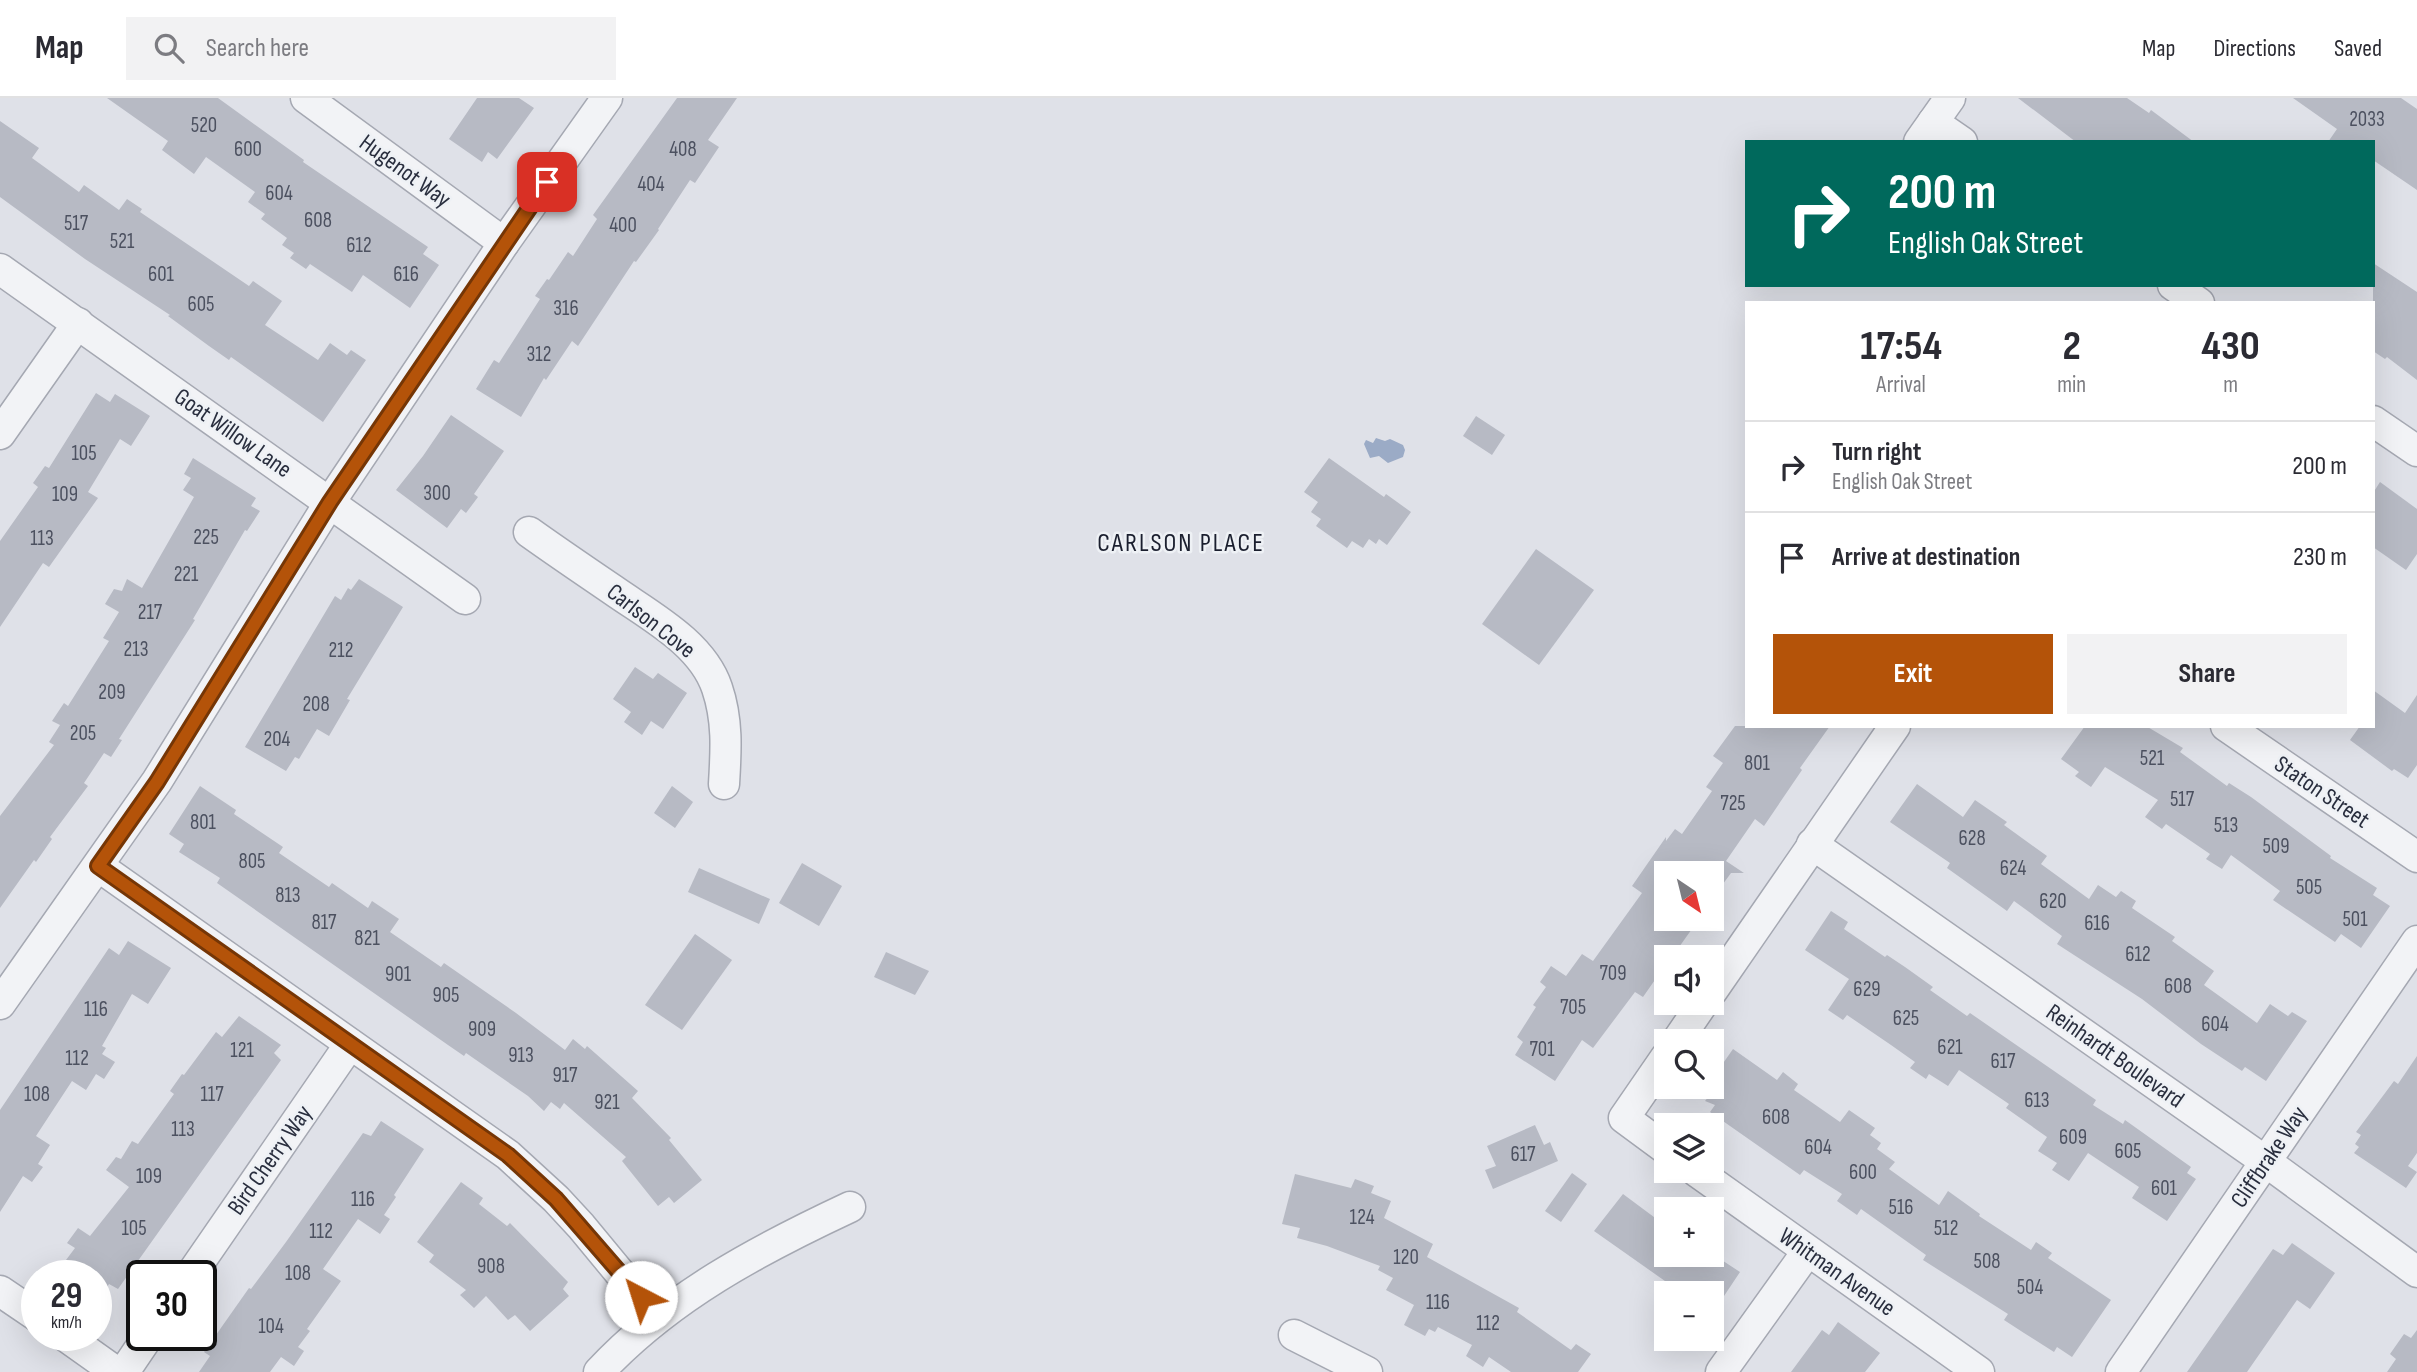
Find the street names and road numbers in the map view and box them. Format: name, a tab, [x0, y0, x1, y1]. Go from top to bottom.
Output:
street label: Hugenot Way	[354, 128, 456, 214]
street label: Goat Willow Lane	[169, 382, 297, 484]
street label: Carlson Cove	[601, 577, 701, 665]
street label: Staton Street	[2269, 750, 2375, 834]
street label: Reinhardt Boulevard	[2040, 998, 2190, 1114]
street label: Bird Cherry Way	[222, 1100, 318, 1220]
street label: Cliffbrake Way	[2225, 1101, 2313, 1213]
street label: Whitman Avenue	[1773, 1221, 1901, 1323]

